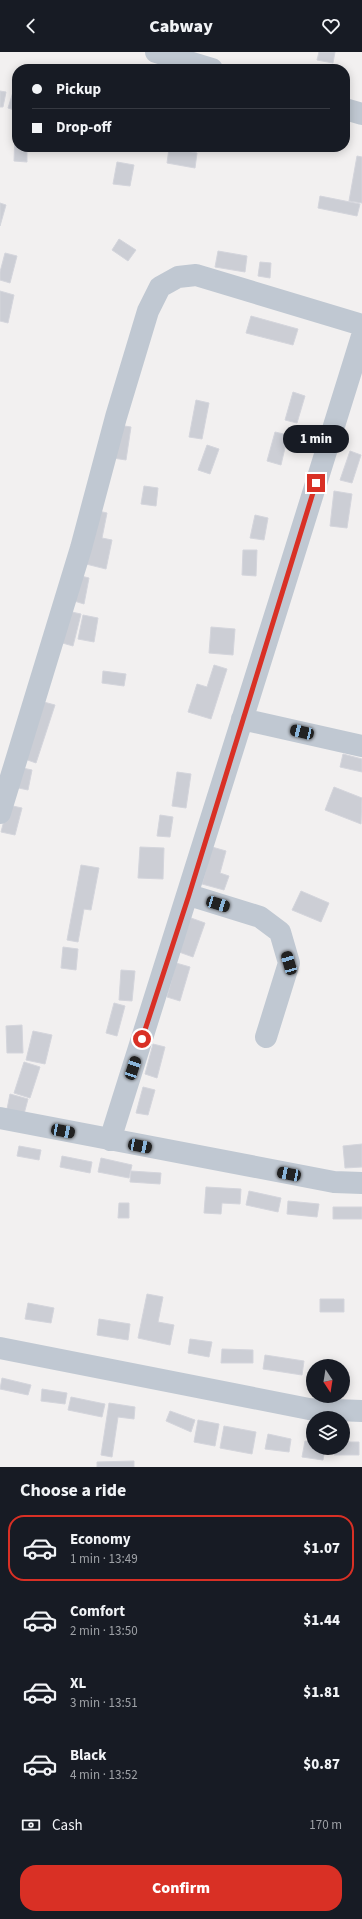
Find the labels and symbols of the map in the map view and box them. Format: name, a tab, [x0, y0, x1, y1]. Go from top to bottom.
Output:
callout: 1 min	[283, 425, 349, 453]
route end	[307, 474, 325, 492]
car	[289, 723, 315, 741]
car	[205, 895, 231, 913]
car	[280, 950, 298, 976]
route start	[133, 1030, 151, 1048]
car	[124, 1055, 142, 1081]
car	[50, 1123, 76, 1139]
car	[127, 1138, 153, 1154]
car	[276, 1166, 302, 1182]
north arrow	[306, 1359, 350, 1403]

